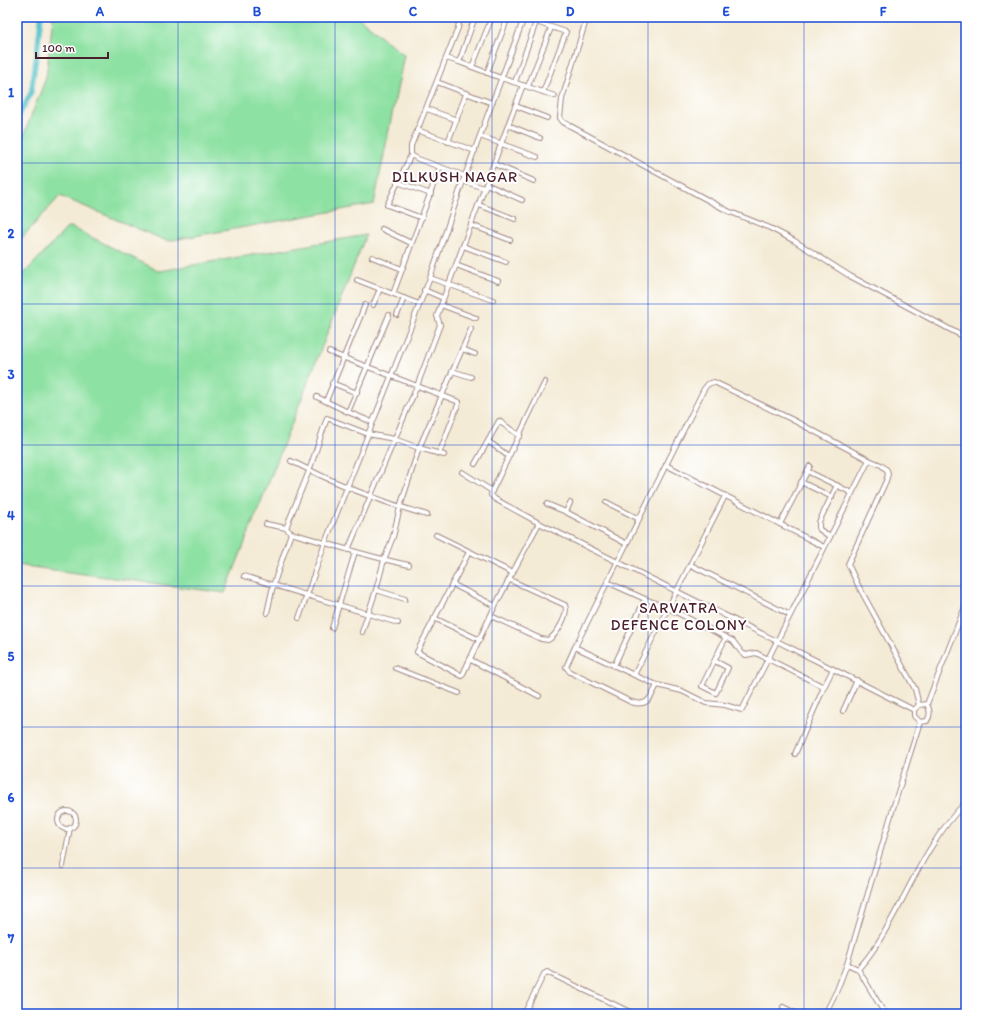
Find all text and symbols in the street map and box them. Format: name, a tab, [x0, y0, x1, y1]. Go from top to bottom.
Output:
text: A	[95, 4, 105, 19]
text: B	[253, 4, 262, 19]
text: C	[409, 4, 418, 19]
text: D	[566, 4, 575, 19]
text: E	[722, 4, 730, 19]
text: F	[880, 4, 887, 19]
scale bar	[36, 34, 108, 60]
text: 100 m	[42, 41, 75, 55]
text: 1	[8, 85, 14, 100]
district label: DILKUSH NAGAR	[392, 168, 518, 186]
text: 2	[8, 226, 15, 241]
text: 3	[7, 367, 15, 382]
text: 4	[7, 508, 15, 523]
district label: SARVATRA DEFENCE COLONY	[610, 599, 748, 634]
text: 5	[8, 649, 15, 664]
text: 6	[8, 790, 15, 805]
text: 7	[7, 931, 15, 946]

